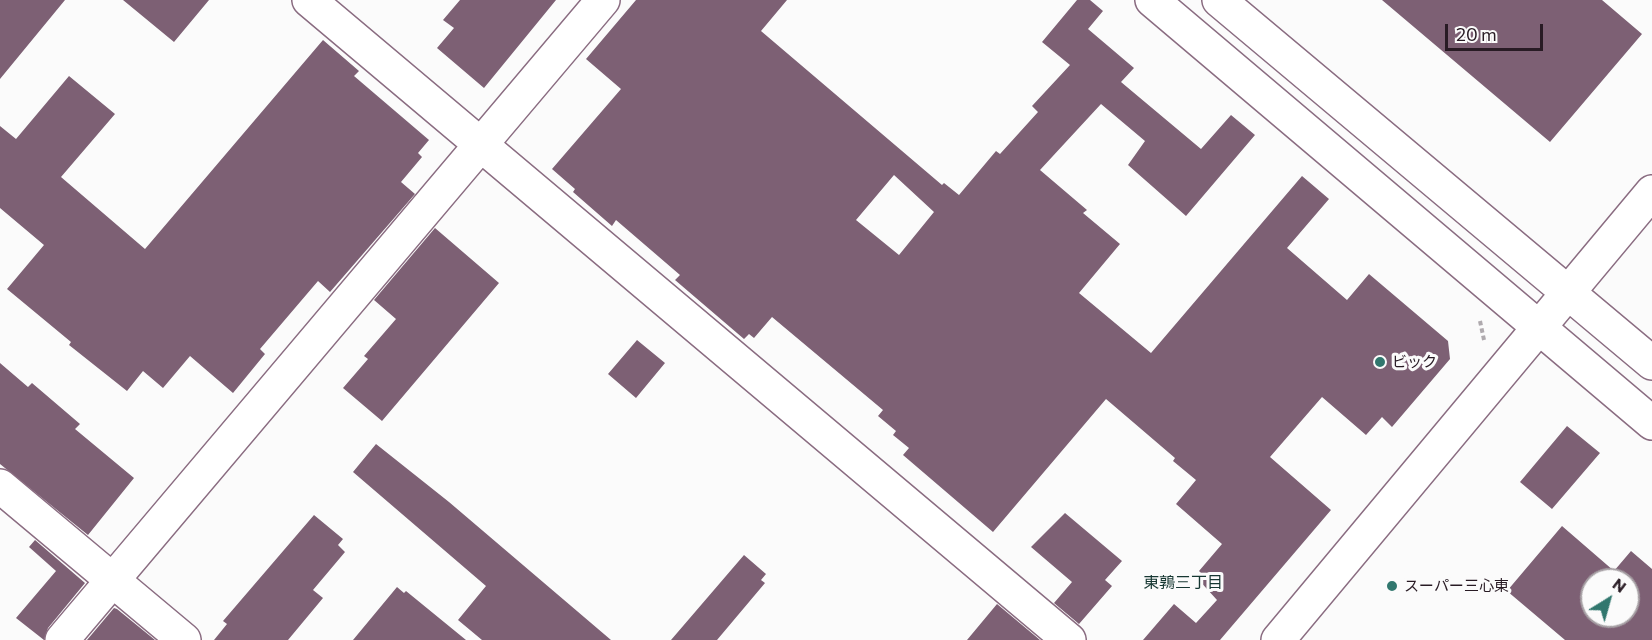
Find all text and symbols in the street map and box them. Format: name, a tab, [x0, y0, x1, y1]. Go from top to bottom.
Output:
scale bar	[1448, 12, 1546, 50]
text: 20 m	[1456, 23, 1497, 45]
place label: ビック	[1392, 353, 1437, 371]
marker: ビック	[1373, 355, 1387, 369]
north arrow	[1580, 568, 1640, 628]
district label: 東鶉三丁目	[1143, 573, 1223, 593]
text: N	[1609, 574, 1630, 596]
place label: スーパー三心東	[1404, 577, 1509, 595]
marker: スーパー三心東	[1385, 579, 1399, 593]

